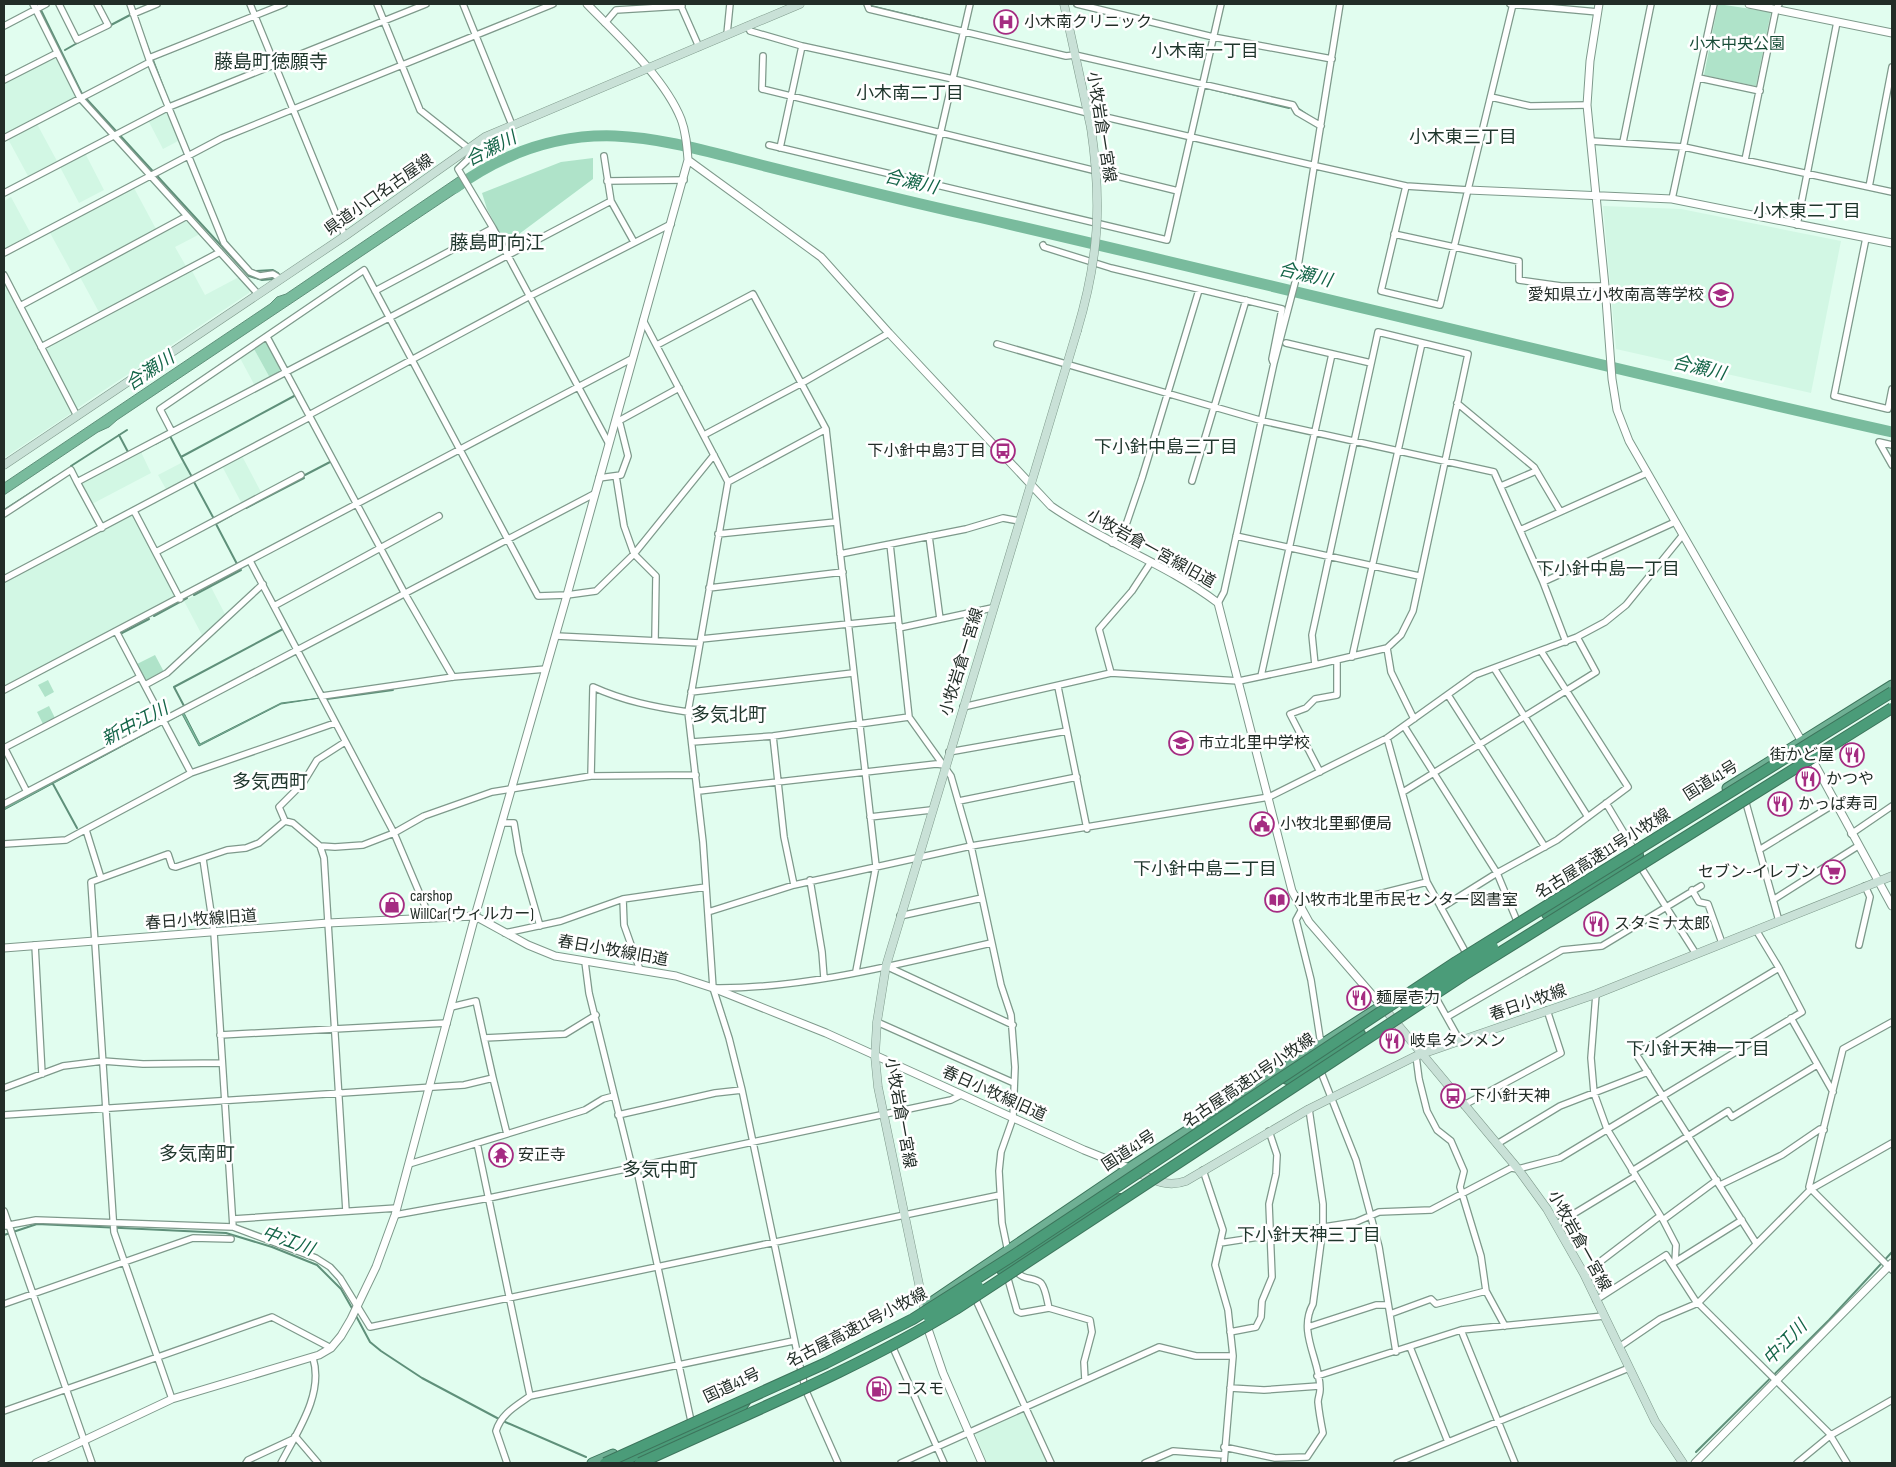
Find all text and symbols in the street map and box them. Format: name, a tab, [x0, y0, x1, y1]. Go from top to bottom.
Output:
hospital icon: 小木南クリニック	[993, 9, 1019, 35]
place label: 小木南クリニック	[1024, 13, 1152, 32]
park label: 小木中央公園	[1689, 35, 1785, 54]
district label: 小木南一丁目	[1151, 41, 1259, 62]
district label: 藤島町徳願寺	[214, 51, 328, 74]
street label: 小牧岩倉一宮線	[1083, 70, 1119, 184]
district label: 小木南二丁目	[856, 83, 964, 104]
water label: 合瀬川	[462, 126, 522, 171]
district label: 小木東三丁目	[1409, 127, 1517, 148]
street label: 県道小口名古屋線	[321, 151, 437, 239]
water label: 合瀬川	[882, 166, 942, 199]
district label: 小木東二丁目	[1753, 201, 1861, 222]
district label: 藤島町向江	[449, 232, 545, 255]
water label: 合瀬川	[1276, 259, 1336, 292]
school or university icon: 愛知県立小牧南高等学校	[1708, 282, 1734, 308]
place label: 愛知県立小牧南高等学校	[1528, 286, 1704, 305]
water label: 合瀬川	[122, 346, 180, 395]
water label: 合瀬川	[1670, 352, 1730, 385]
district label: 下小針中島三丁目	[1094, 437, 1238, 458]
bus stop icon: 下小針中島3丁目	[990, 438, 1016, 464]
place label: 下小針中島3丁目	[867, 442, 986, 461]
street label: 小牧岩倉一宮線旧道	[1083, 506, 1219, 592]
district label: 下小針中島一丁目	[1536, 559, 1680, 580]
street label: 小牧岩倉一宮線	[937, 606, 987, 718]
water label: 新中江川	[98, 697, 173, 750]
district label: 多気北町	[691, 704, 767, 727]
school or university icon: 市立北里中学校	[1168, 730, 1194, 756]
place label: 市立北里中学校	[1198, 734, 1310, 753]
restaurant icon: 街かど屋	[1839, 742, 1865, 768]
place label: 街かど屋	[1770, 746, 1834, 765]
street label: 国道41号	[1680, 757, 1742, 805]
restaurant icon: かつや	[1795, 766, 1821, 792]
place label: かつや	[1826, 770, 1874, 789]
district label: 多気西町	[232, 771, 308, 794]
restaurant icon: かっぱ寿司	[1767, 791, 1793, 817]
place label: かっぱ寿司	[1798, 795, 1878, 814]
street label: 名古屋高速11号小牧線	[1532, 805, 1674, 903]
public building icon: 小牧北里郵便局	[1249, 811, 1275, 837]
place label: 小牧北里郵便局	[1280, 815, 1392, 834]
district label: 下小針中島二丁目	[1133, 859, 1277, 880]
supermarket icon: セブン-イレブン	[1820, 859, 1846, 885]
place label: セブン-イレブン	[1698, 863, 1816, 882]
place label: carshop WillCar(ウィルカー)	[410, 887, 534, 924]
library icon: 小牧市北里市民センター図書室	[1264, 887, 1290, 913]
place label: 小牧市北里市民センター図書室	[1294, 891, 1518, 910]
shop icon: carshop WillCar(ウィルカー)	[379, 892, 405, 918]
street label: 春日小牧線旧道	[144, 907, 258, 933]
restaurant icon: スタミナ太郎	[1583, 911, 1609, 937]
place label: スタミナ太郎	[1614, 915, 1710, 934]
street label: 春日小牧線旧道	[556, 932, 670, 970]
street label: 春日小牧線	[1487, 981, 1569, 1025]
restaurant icon: 麺屋壱力	[1346, 985, 1372, 1011]
place label: 麺屋壱力	[1376, 989, 1440, 1008]
restaurant icon: 岐阜タンメン	[1379, 1028, 1405, 1054]
street label: 名古屋高速11号小牧線	[1179, 1030, 1319, 1132]
place label: 岐阜タンメン	[1410, 1032, 1506, 1051]
district label: 下小針天神一丁目	[1626, 1039, 1770, 1060]
street label: 小牧岩倉一宮線	[881, 1056, 919, 1170]
street label: 春日小牧線旧道	[939, 1063, 1049, 1125]
bus stop icon: 下小針天神	[1440, 1083, 1466, 1109]
place label: 下小針天神	[1470, 1087, 1550, 1106]
street label: 国道41号	[1099, 1127, 1159, 1175]
temple icon: 安正寺	[488, 1142, 514, 1168]
district label: 多気南町	[159, 1143, 235, 1166]
place label: 安正寺	[518, 1146, 566, 1165]
district label: 多気中町	[622, 1159, 698, 1182]
street label: 小牧岩倉一宮線	[1544, 1187, 1614, 1295]
water label: 中江川	[259, 1222, 319, 1261]
district label: 下小針天神三丁目	[1237, 1225, 1381, 1246]
street label: 名古屋高速11号小牧線	[784, 1284, 930, 1372]
water label: 中江川	[1759, 1315, 1813, 1370]
street label: 国道41号	[701, 1365, 763, 1407]
fuel station icon: コスモ	[866, 1376, 892, 1402]
place label: コスモ	[896, 1380, 944, 1399]

